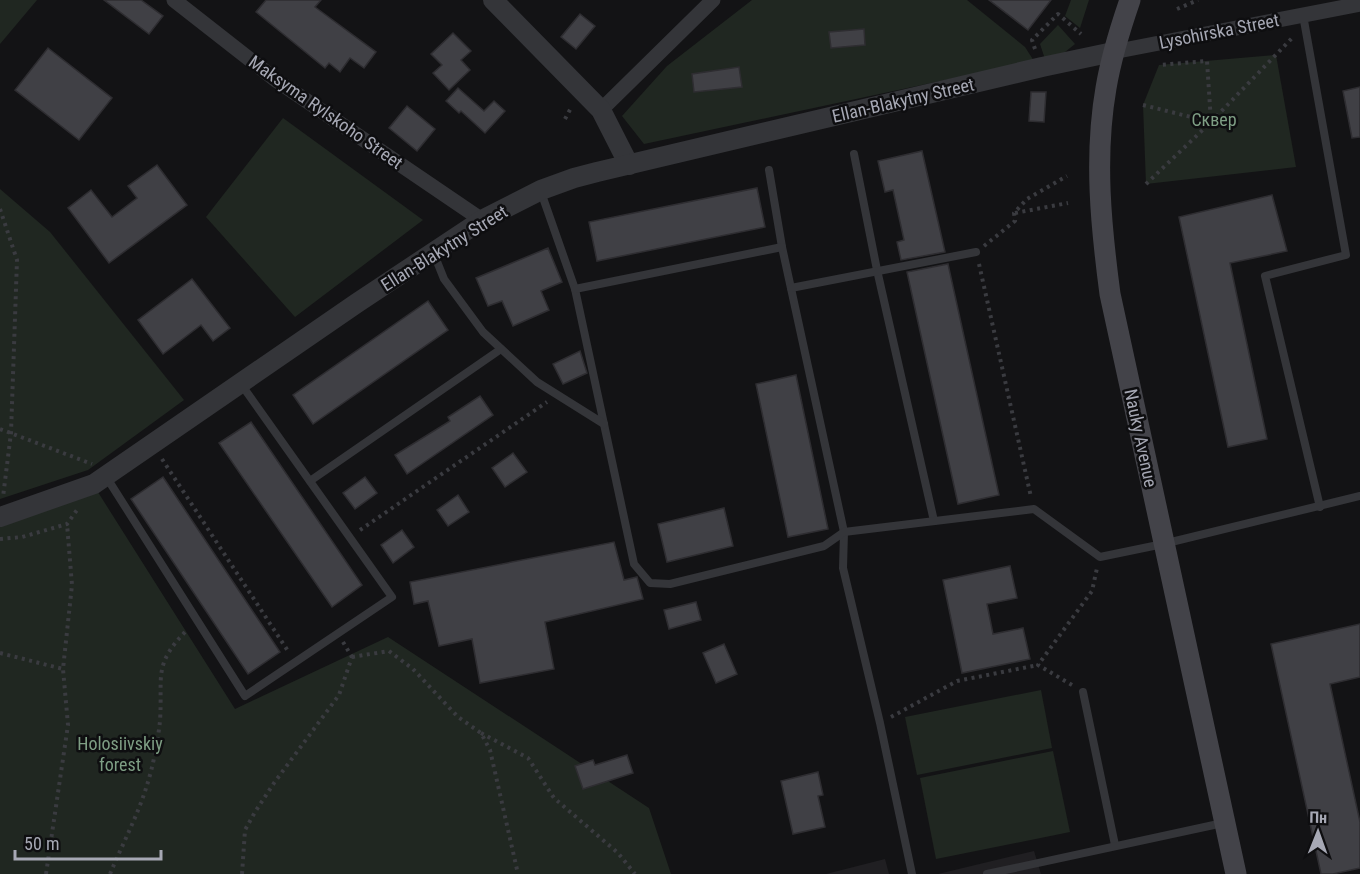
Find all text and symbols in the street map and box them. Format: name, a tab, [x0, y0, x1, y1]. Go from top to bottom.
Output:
street label: Lysohirska Street	[1157, 9, 1281, 53]
street label: Maksyma Rylskoho Street	[245, 51, 407, 173]
street label: Ellan-Blakytny Street	[830, 73, 976, 127]
park label: Сквер	[1191, 109, 1237, 130]
street label: Ellan-Blakytny Street	[377, 201, 511, 295]
street label: Nauky Avenue	[1120, 387, 1162, 489]
park label: Holosiivskiy forest	[77, 733, 163, 775]
north arrow	[1288, 802, 1348, 862]
text: Пн	[1309, 808, 1327, 827]
scale bar	[15, 823, 160, 861]
text: 50 m	[24, 833, 59, 854]

